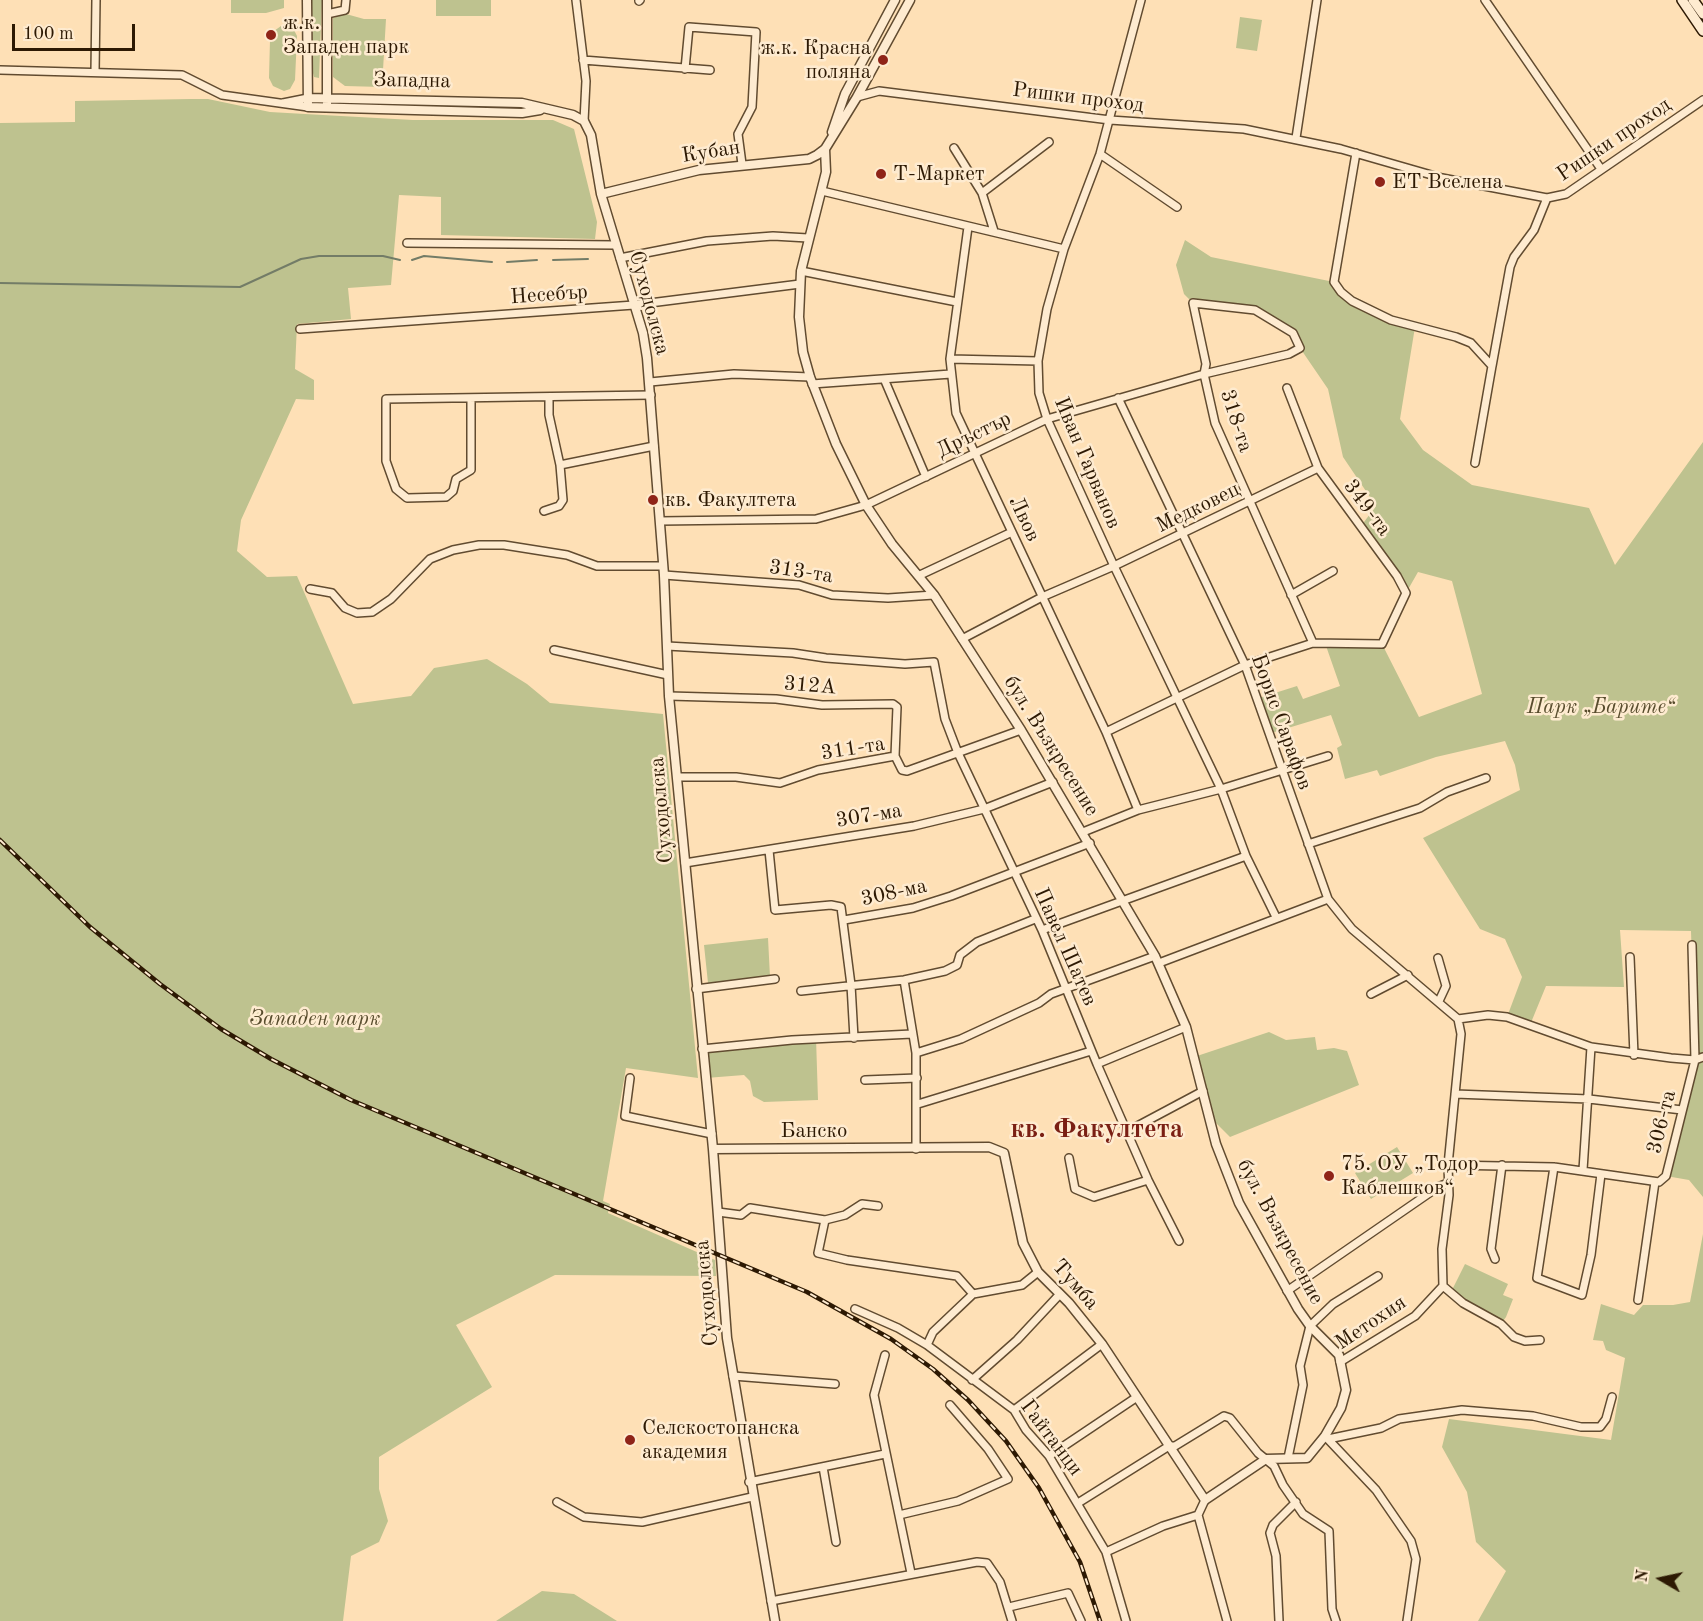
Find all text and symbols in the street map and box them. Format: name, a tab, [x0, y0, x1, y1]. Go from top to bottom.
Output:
place label: ж.к. Западен парк	[283, 10, 409, 60]
scale bar	[15, 12, 138, 50]
text: 100 m	[23, 25, 74, 43]
marker: ж.к. Западен парк	[264, 28, 278, 42]
place label: ж.к. Красна поляна	[760, 35, 871, 85]
marker: ж.к. Красна поляна	[876, 53, 890, 67]
street label: Западна	[373, 68, 451, 94]
street label: Ришки проход	[1011, 77, 1145, 119]
street label: Ришки проход	[1552, 93, 1676, 187]
street label: Кубан	[680, 135, 742, 169]
place label: Т-Маркет	[893, 161, 985, 187]
marker: Т-Маркет	[874, 167, 888, 181]
place label: ЕТ Вселена	[1392, 169, 1503, 195]
marker: ЕТ Вселена	[1373, 175, 1387, 189]
street label: Суходолска	[623, 248, 675, 358]
street label: Несебър	[509, 280, 589, 310]
street label: 318-та	[1214, 386, 1258, 456]
street label: Иван Гарванов	[1048, 394, 1126, 532]
street label: Дръстър	[933, 406, 1015, 464]
street label: 349-та	[1337, 475, 1397, 541]
street label: Медковец	[1152, 477, 1244, 539]
place label: кв. Факултета	[665, 487, 796, 513]
street label: Лвов	[1003, 492, 1045, 546]
marker: кв. Факултета	[646, 493, 660, 507]
street label: 313-та	[767, 555, 835, 589]
street label: Борис Сарафов	[1245, 651, 1317, 793]
street label: 312А	[783, 671, 837, 701]
street label: бул. Възкресение	[998, 671, 1104, 821]
park label: Парк „Барите“	[1527, 694, 1675, 720]
street label: 311-та	[819, 732, 887, 766]
street label: Суходолска	[645, 756, 679, 864]
street label: 307-ма	[834, 798, 904, 834]
street label: 308-ма	[859, 874, 929, 912]
street label: Павел Шатев	[1028, 884, 1102, 1010]
park label: Западен парк	[250, 1006, 380, 1032]
street label: 306-та	[1642, 1088, 1682, 1156]
district label: кв. Факултета	[1010, 1114, 1184, 1146]
street label: Банско	[781, 1118, 847, 1144]
place label: 75. ОУ „Тодор Каблешков“	[1341, 1151, 1479, 1201]
street label: бул. Възкресение	[1231, 1155, 1329, 1309]
marker: 75. ОУ „Тодор Каблешков“	[1322, 1169, 1336, 1183]
street label: Суходолска	[690, 1239, 724, 1347]
street label: Тумба	[1046, 1254, 1104, 1316]
street label: Метохия	[1331, 1290, 1411, 1356]
street label: Гайтанци	[1014, 1395, 1088, 1481]
place label: Селскостопанска академия	[642, 1415, 799, 1465]
marker: Селскостопанска академия	[623, 1433, 637, 1447]
north arrow	[1631, 1549, 1691, 1609]
text: N	[1634, 1569, 1652, 1583]

